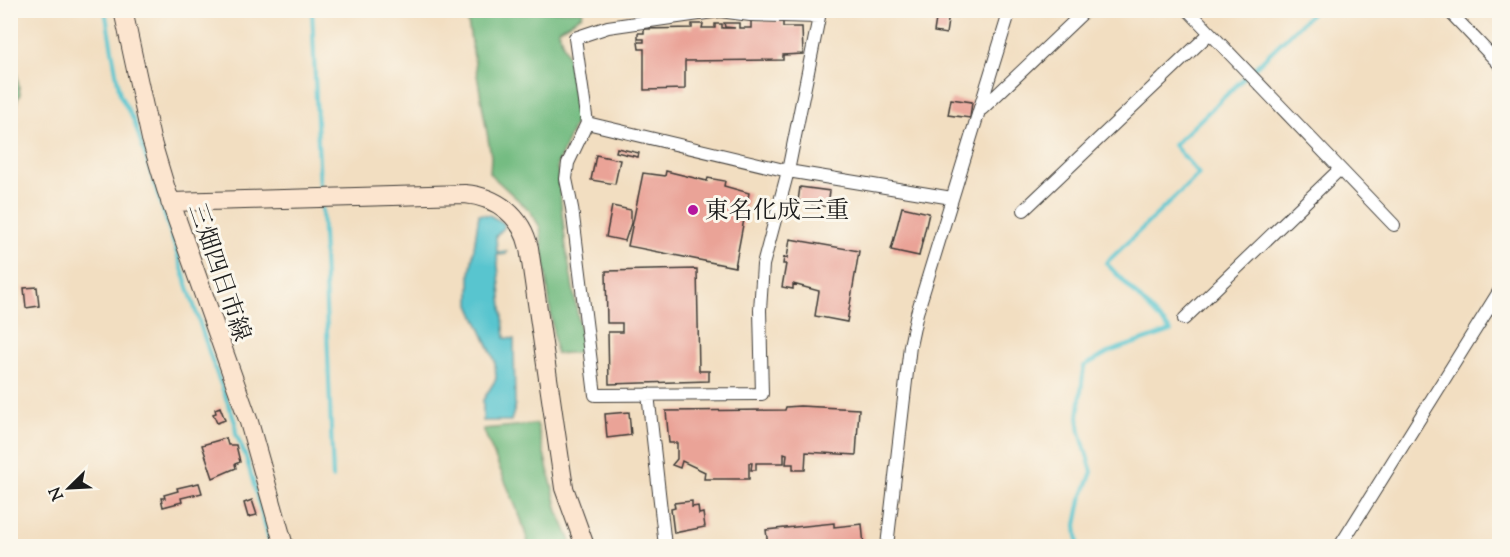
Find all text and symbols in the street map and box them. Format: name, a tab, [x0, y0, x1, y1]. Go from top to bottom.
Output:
place label: 東名化成三重	[705, 195, 849, 229]
street label: 三畑四日市線	[179, 199, 258, 346]
marker: 東名化成三重	[686, 203, 700, 217]
north arrow	[39, 458, 99, 518]
text: N	[44, 482, 71, 504]

